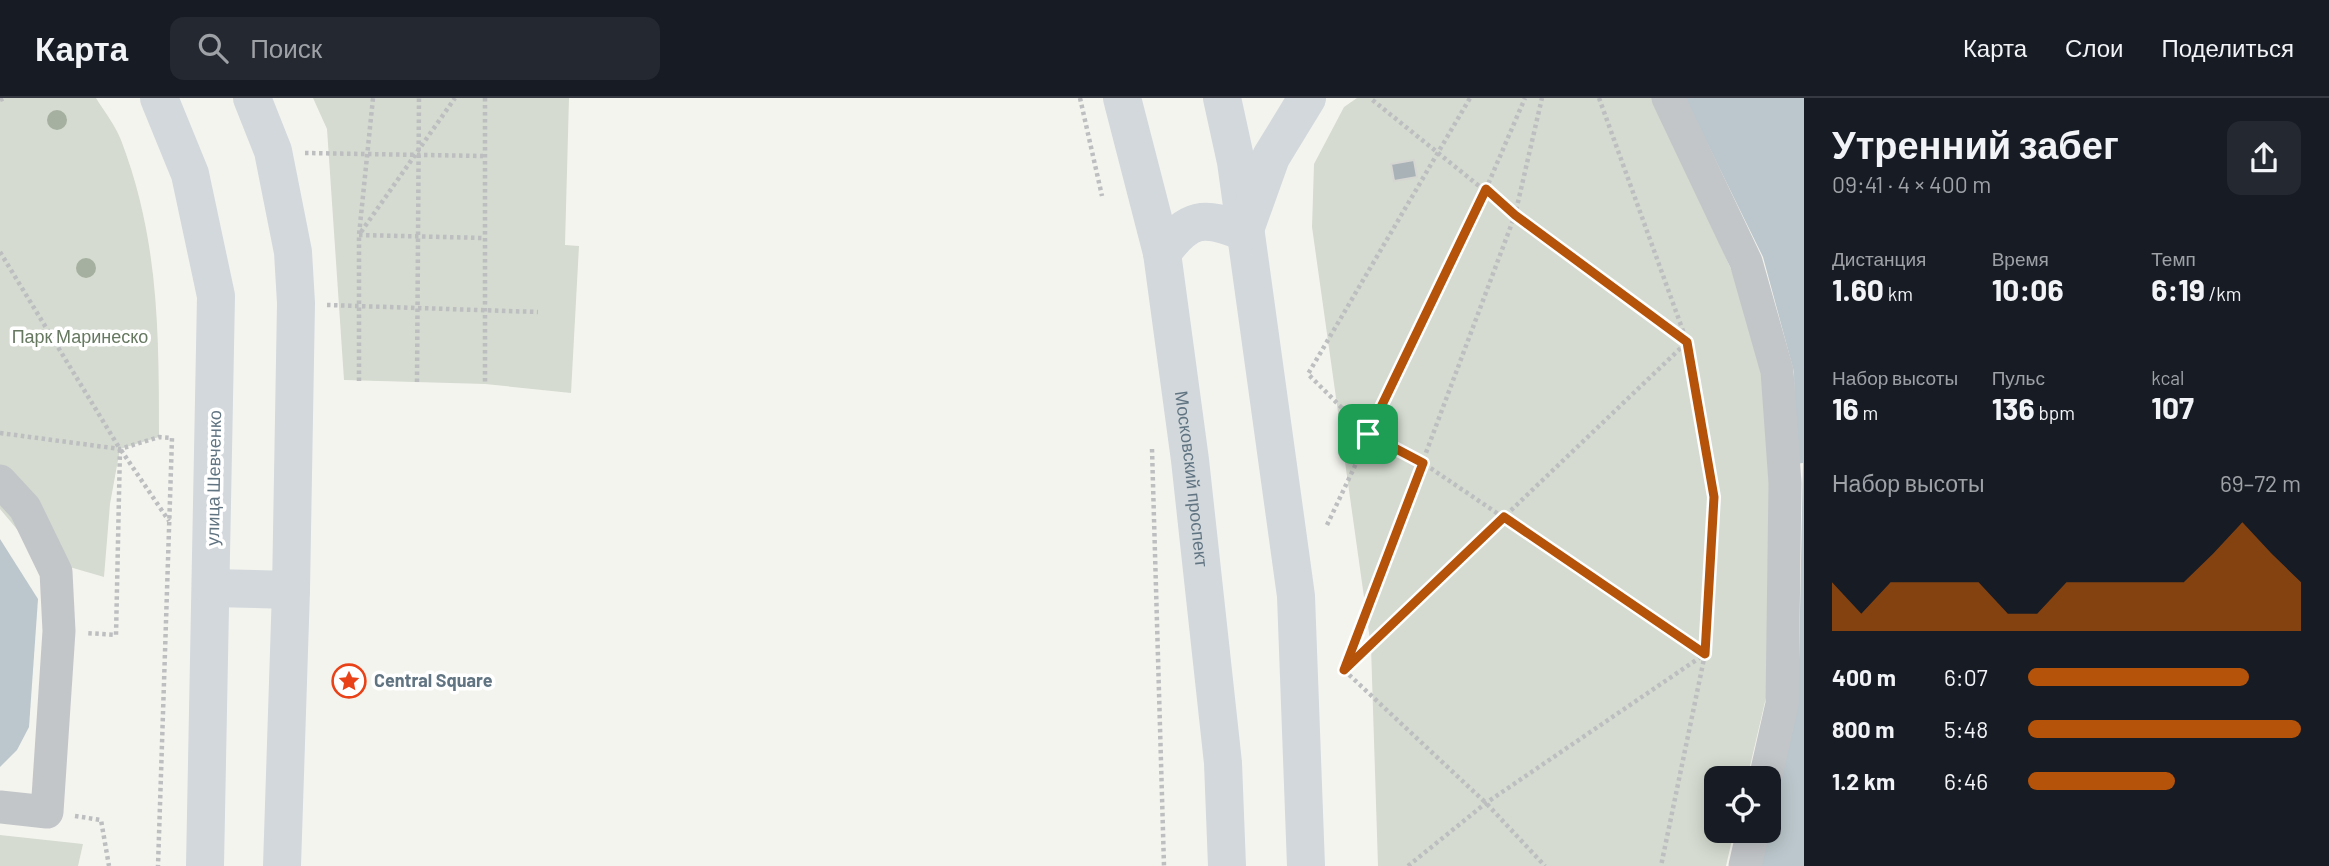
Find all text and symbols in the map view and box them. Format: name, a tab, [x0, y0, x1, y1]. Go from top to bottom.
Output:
search box	[170, 17, 660, 80]
text: Карта	[35, 28, 128, 68]
icon: search	[194, 29, 232, 67]
text: Поиск	[250, 32, 322, 63]
text: Карта	[1963, 33, 2027, 62]
text: Слои	[2065, 33, 2123, 62]
text: Поделиться	[2161, 33, 2294, 62]
text: Утренний забег	[1832, 121, 2119, 167]
button: share	[2227, 121, 2301, 195]
text: 09:41 · 4 × 400 m	[1832, 170, 1991, 198]
text: Дистанция	[1832, 247, 1926, 270]
text: Время	[1992, 247, 2049, 270]
text: Темп	[2151, 247, 2196, 270]
text: 1.60	[1832, 271, 1884, 307]
text: 10:06	[1992, 271, 2064, 307]
text: 6:19	[2151, 271, 2205, 307]
text: km	[1884, 282, 1913, 305]
text: /km	[2205, 282, 2242, 305]
park label: Парк Маринеско	[12, 325, 148, 347]
text: Набор высоты	[1832, 366, 1958, 389]
text: Пульс	[1992, 366, 2045, 389]
text: kcal	[2151, 366, 2184, 389]
street label: Московский проспект	[1171, 389, 1214, 568]
text: 107	[2151, 389, 2194, 425]
text: 16	[1832, 390, 1859, 426]
text: 136	[1992, 390, 2035, 426]
text: m	[1859, 401, 1878, 424]
text: bpm	[2035, 401, 2075, 424]
pin	[1338, 404, 1398, 464]
street label: улица Шевченко	[201, 410, 225, 546]
icon: arrive	[1349, 415, 1387, 453]
text: Набор высоты	[1832, 469, 1985, 497]
text: 69–72 m	[2220, 469, 2301, 497]
place icon: Central Square	[330, 662, 368, 700]
text: 400 m	[1832, 663, 1896, 691]
text: 6:07	[1944, 663, 1988, 691]
place label: Central Square	[374, 669, 493, 691]
text: 800 m	[1832, 715, 1894, 743]
text: 5:48	[1944, 715, 1988, 743]
map controls	[1704, 766, 1781, 843]
button: locate	[1704, 766, 1781, 843]
text: 1.2 km	[1832, 767, 1895, 795]
text: 6:46	[1944, 767, 1988, 795]

